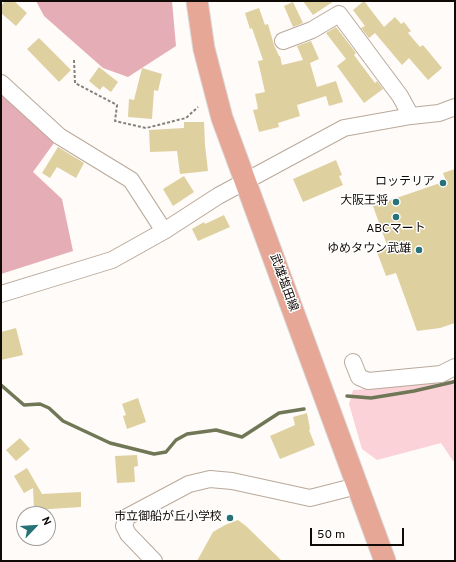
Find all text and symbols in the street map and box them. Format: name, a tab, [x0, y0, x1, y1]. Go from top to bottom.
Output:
place label: ロッテリア	[375, 176, 435, 190]
marker: ロッテリア	[438, 178, 448, 188]
place label: 大阪王将	[340, 195, 388, 209]
marker: 大阪王将	[391, 197, 401, 207]
marker: ABCマート	[391, 212, 401, 222]
place label: ABCマート	[366, 223, 426, 237]
place label: ゆめタウン武雄	[327, 243, 411, 257]
marker: ゆめタウン武雄	[414, 245, 424, 255]
street label: 武雄塩田線	[266, 252, 300, 314]
north arrow	[16, 506, 56, 546]
place label: 市立御船が丘小学校	[114, 511, 222, 525]
marker: 市立御船が丘小学校	[225, 513, 235, 523]
text: N	[38, 515, 54, 528]
scale bar	[312, 520, 406, 546]
text: 50 m	[317, 527, 345, 543]

